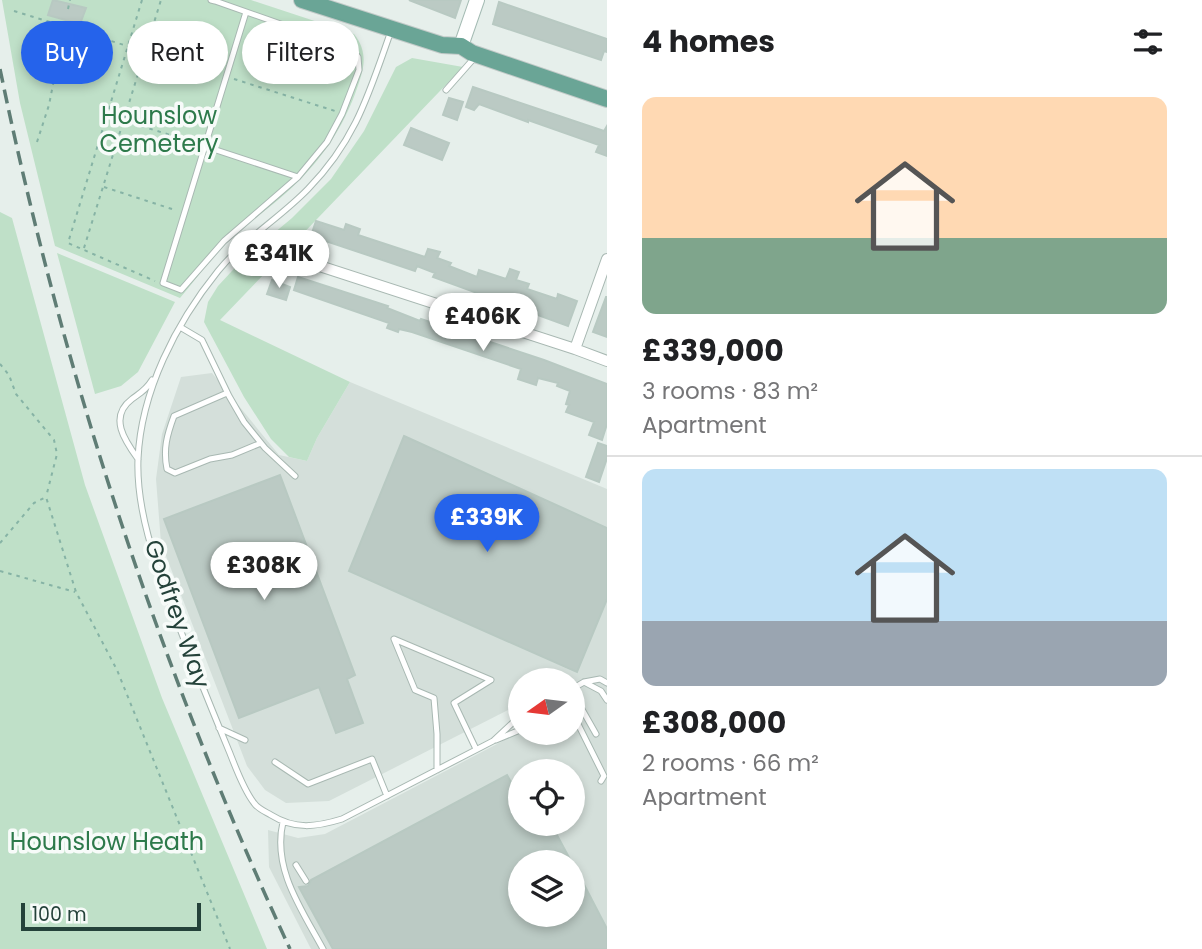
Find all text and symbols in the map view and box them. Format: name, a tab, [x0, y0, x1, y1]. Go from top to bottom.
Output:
text: 4 homes	[642, 20, 775, 63]
chip: Buy	[21, 21, 113, 84]
chip: Rent	[127, 21, 228, 84]
chip: Filters	[242, 21, 359, 84]
icon: filters	[1129, 23, 1167, 61]
park label: Hounslow Cemetery	[99, 99, 219, 160]
icon: home	[842, 143, 968, 269]
pin: £341K	[230, 230, 328, 290]
text: £341K	[244, 237, 314, 269]
pin: £406K	[434, 294, 532, 353]
text: £406K	[445, 300, 521, 332]
text: £339,000	[642, 329, 784, 372]
text: 3 rooms · 83 m²	[642, 375, 818, 407]
text: Apartment	[642, 409, 767, 441]
pin: £339K	[438, 494, 536, 554]
text: £339K	[450, 501, 524, 533]
icon: home	[842, 515, 968, 641]
street label: Godfrey Way	[137, 535, 218, 693]
pin: £308K	[215, 542, 313, 602]
text: £308K	[226, 549, 302, 581]
north arrow	[508, 668, 584, 746]
map controls	[508, 668, 585, 927]
text: £308,000	[642, 701, 786, 744]
text: 2 rooms · 66 m²	[642, 747, 819, 779]
button: locate	[508, 759, 585, 836]
text: Apartment	[642, 781, 767, 813]
park label: Hounslow Heath	[10, 825, 204, 858]
button: layers	[508, 850, 585, 927]
scale bar	[21, 900, 201, 932]
text: 100 m	[32, 901, 87, 928]

